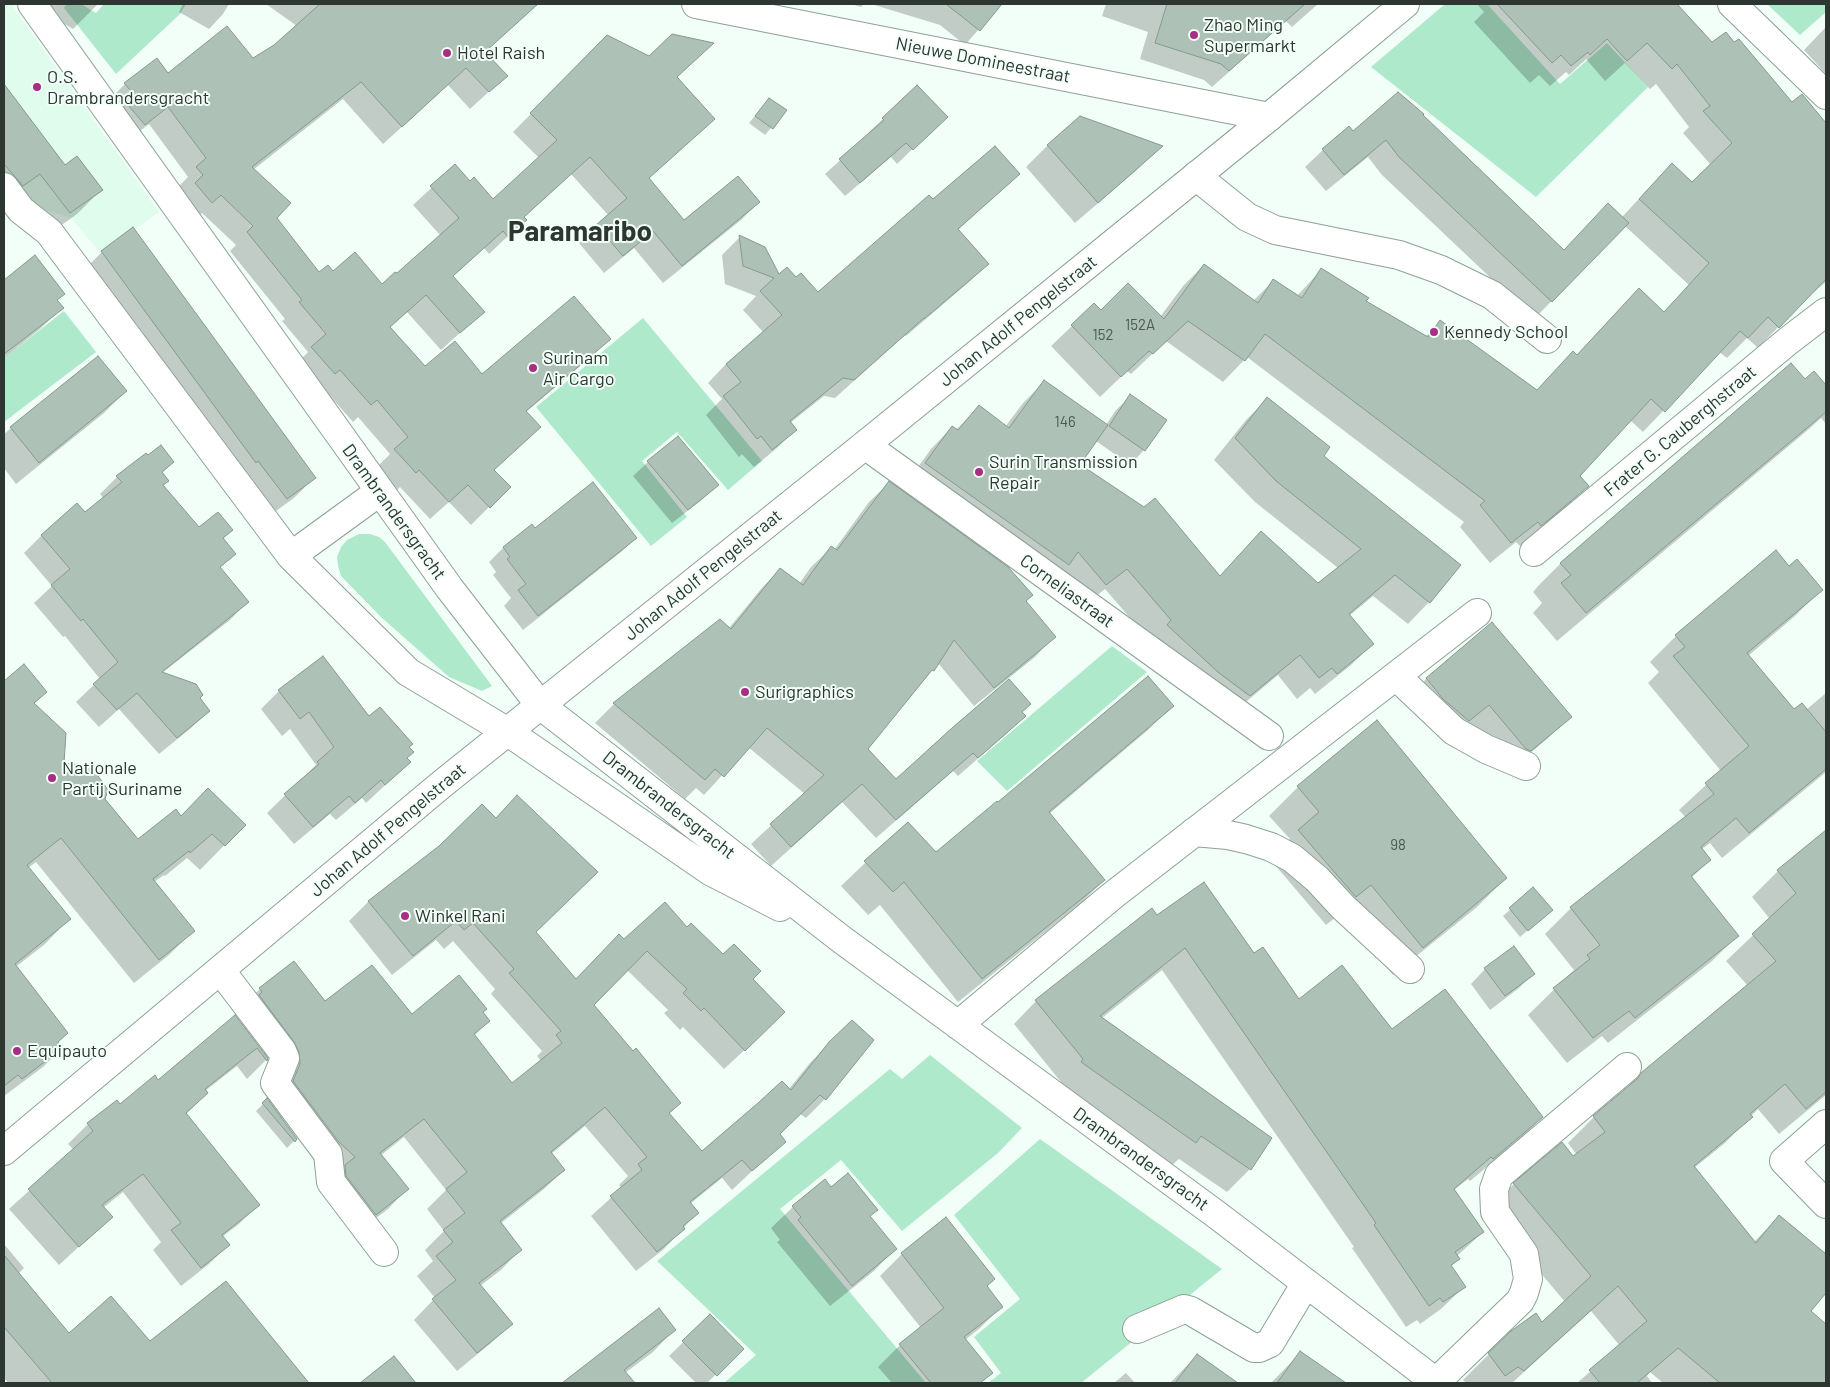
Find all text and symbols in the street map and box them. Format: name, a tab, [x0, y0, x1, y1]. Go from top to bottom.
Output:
place label: Zhao Ming Supermarkt	[1204, 14, 1296, 56]
marker: Zhao Ming Supermarkt	[1188, 29, 1200, 41]
street label: Nieuwe Domineestraat	[894, 32, 1072, 88]
place label: Hotel Raish	[457, 42, 545, 64]
marker: Hotel Raish	[441, 47, 453, 59]
place label: O.S. Drambrandersgracht	[47, 66, 209, 108]
marker: O.S. Drambrandersgracht	[31, 81, 43, 93]
district label: Paramaribo	[508, 215, 652, 249]
street label: Johan Adolf Pengelstraat	[935, 251, 1101, 391]
house number: 152A	[1125, 316, 1155, 334]
place label: Kennedy School	[1444, 321, 1568, 343]
house number: 152	[1093, 326, 1113, 344]
marker: Kennedy School	[1428, 326, 1440, 338]
place label: Surinam Air Cargo	[543, 347, 614, 389]
street label: Frater G. Cauberghstraat	[1599, 361, 1761, 501]
marker: Surinam Air Cargo	[527, 362, 539, 374]
house number: 146	[1054, 413, 1076, 431]
street label: Drambrandersgracht	[338, 440, 450, 584]
place label: Surin Transmission Repair	[989, 451, 1138, 494]
marker: Surin Transmission Repair	[973, 466, 985, 478]
street label: Johan Adolf Pengelstraat	[620, 505, 786, 645]
street label: Corneliastraat	[1016, 550, 1118, 632]
place label: Surigraphics	[755, 681, 854, 703]
marker: Surigraphics	[739, 686, 751, 698]
street label: Drambrandersgracht	[598, 747, 740, 863]
place label: Nationale Partij Suriname	[62, 757, 182, 800]
street label: Johan Adolf Pengelstraat	[306, 759, 470, 901]
marker: Nationale Partij Suriname	[46, 772, 58, 784]
house number: 98	[1390, 836, 1406, 854]
place label: Winkel Rani	[415, 905, 506, 927]
marker: Winkel Rani	[399, 910, 411, 922]
place label: Equipauto	[27, 1040, 107, 1062]
marker: Equipauto	[11, 1045, 23, 1057]
street label: Drambrandersgracht	[1069, 1103, 1213, 1215]

